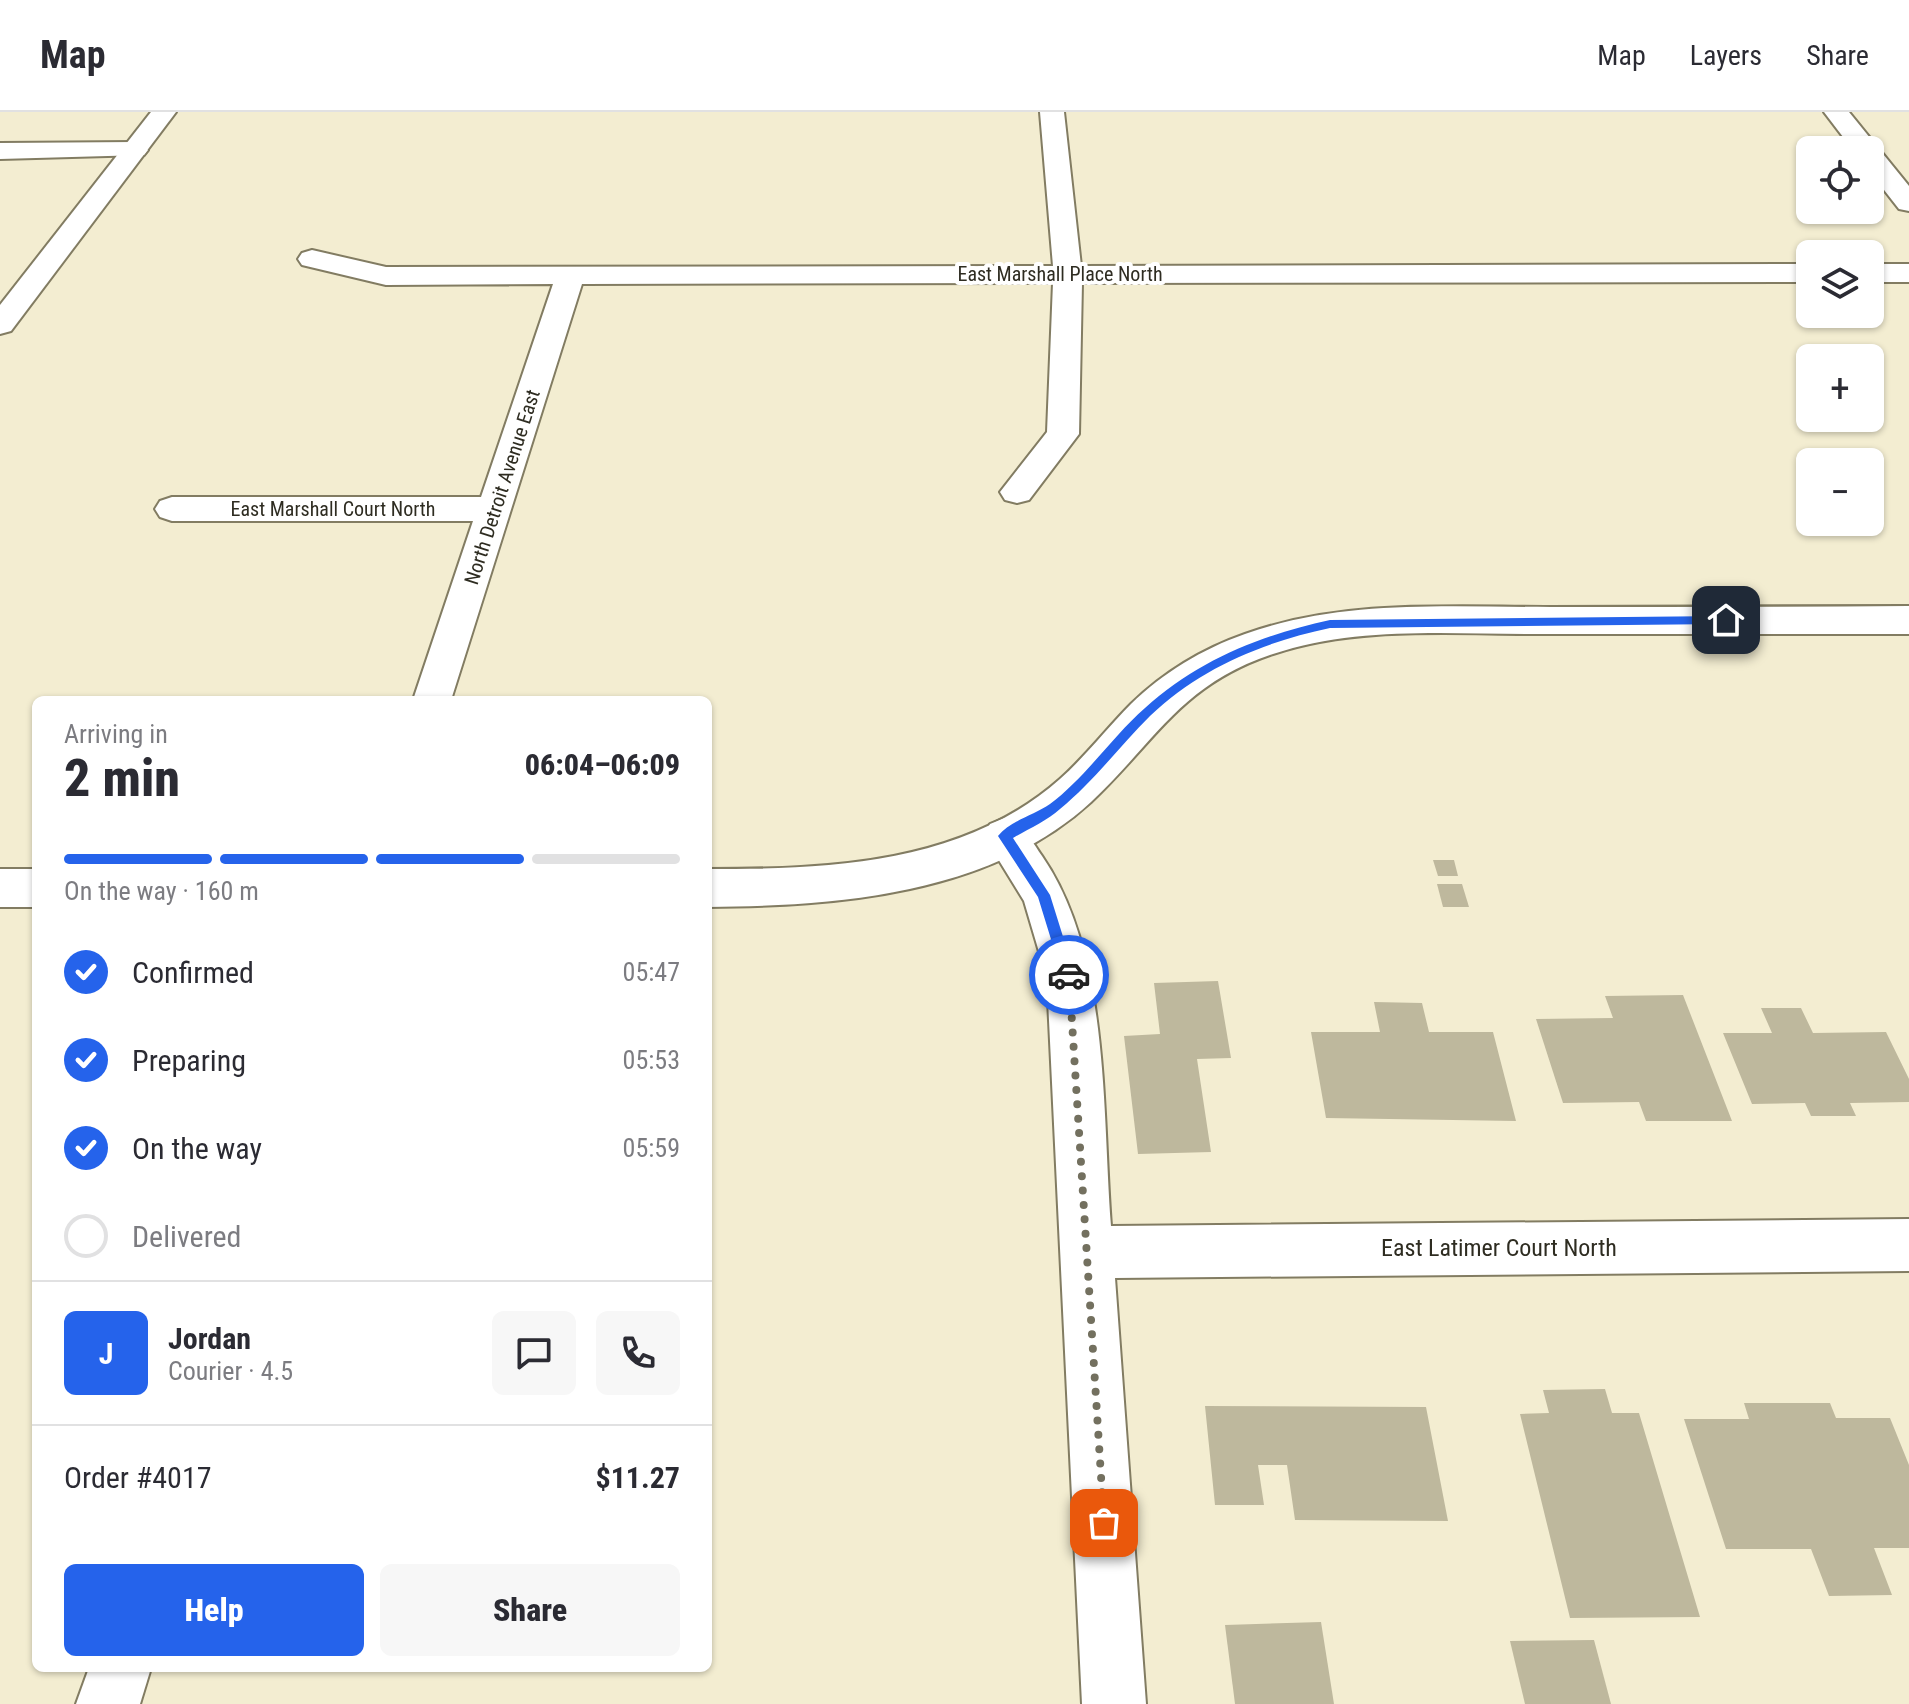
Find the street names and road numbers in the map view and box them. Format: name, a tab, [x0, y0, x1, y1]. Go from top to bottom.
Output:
street label: East Marshall Place North	[957, 262, 1163, 286]
street label: North Detroit Avenue East	[459, 386, 545, 588]
street label: East Marshall Court North	[231, 497, 435, 521]
street label: East Latimer Court North	[1381, 1234, 1617, 1262]

